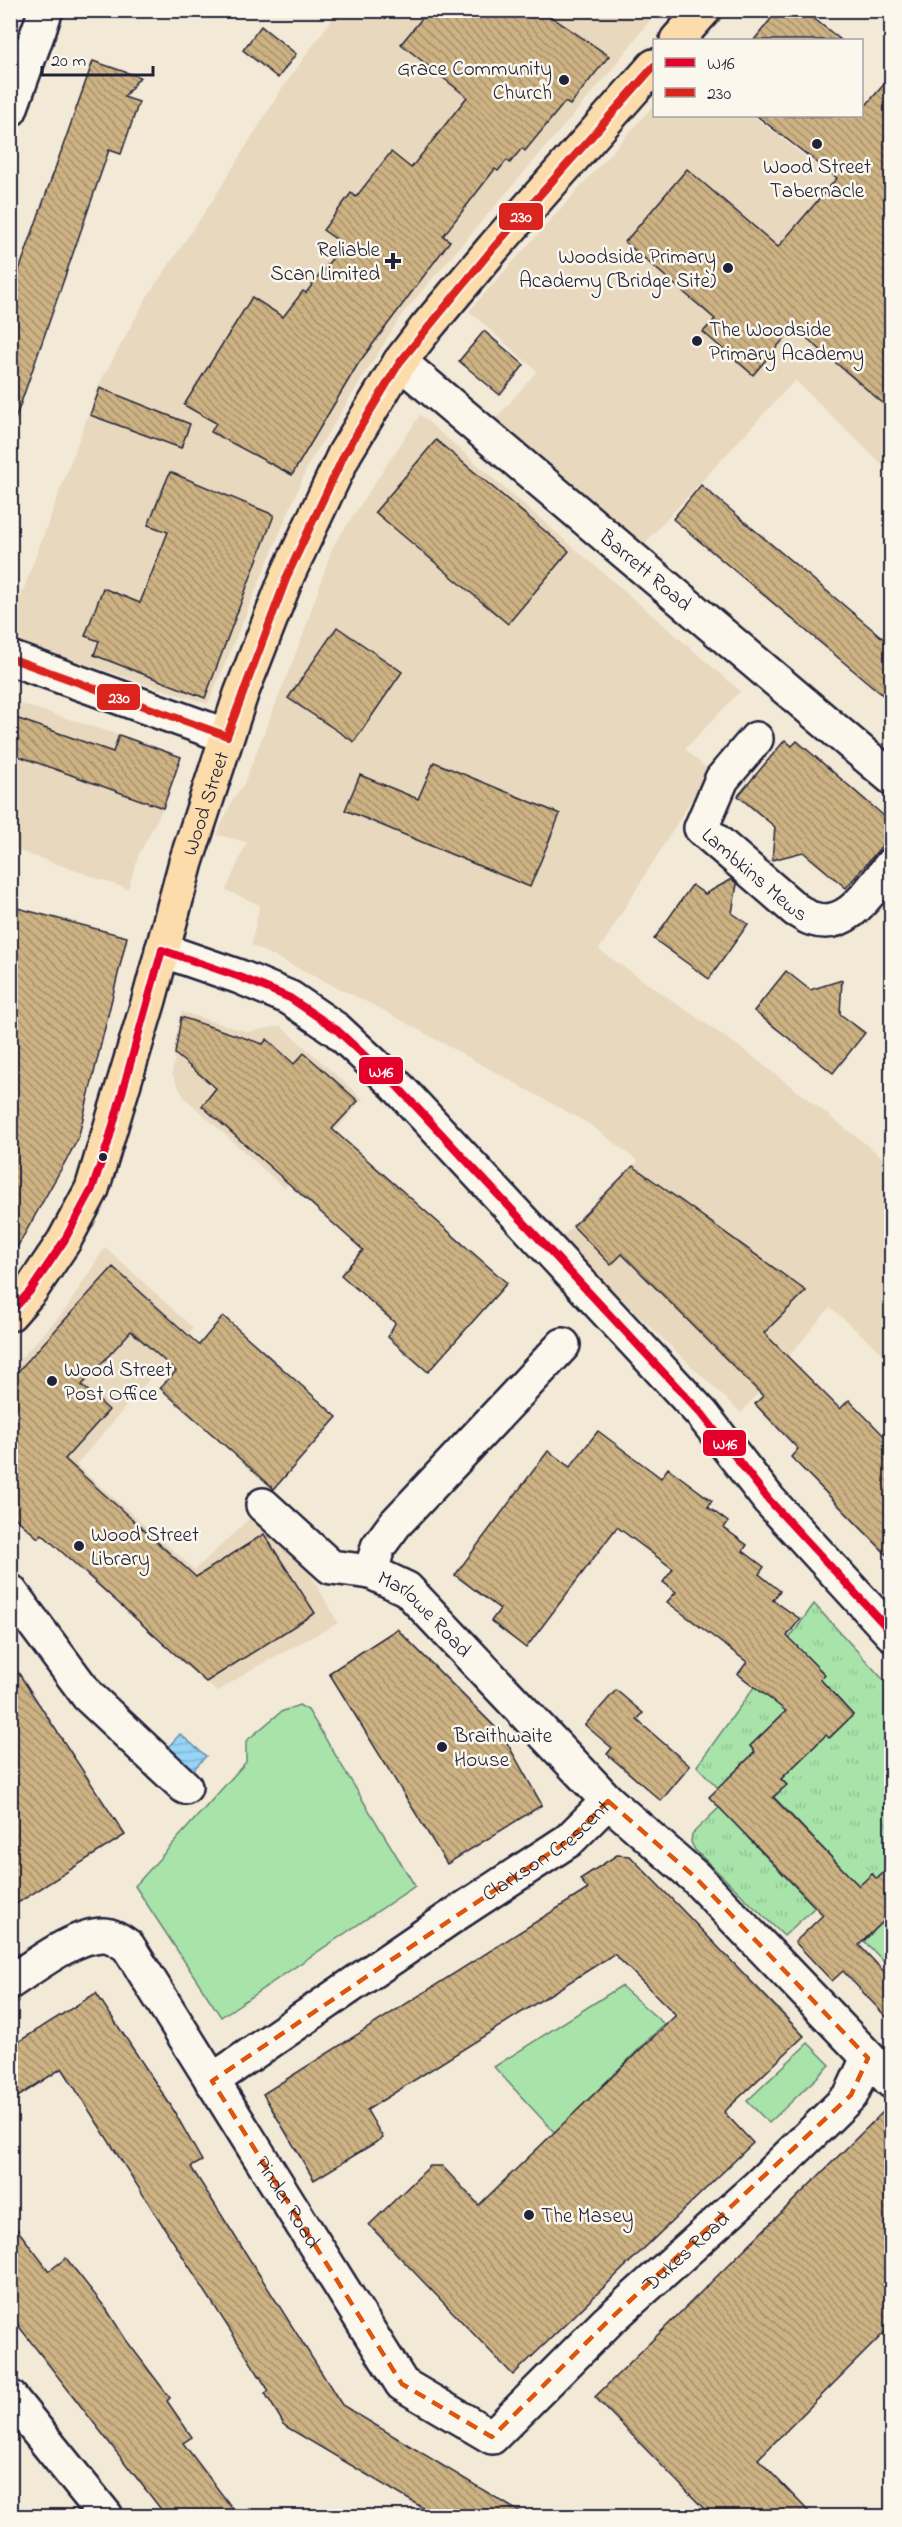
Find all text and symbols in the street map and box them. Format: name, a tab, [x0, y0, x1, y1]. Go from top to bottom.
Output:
scale bar	[42, 39, 153, 77]
legend	[653, 39, 863, 117]
text: 20 m	[51, 49, 86, 75]
text: W16	[707, 52, 735, 78]
place label: Grace Community Church	[397, 55, 552, 109]
marker: Grace Community Church	[557, 73, 571, 87]
text: 230	[707, 82, 731, 108]
marker: Wood Street Tabernacle	[810, 137, 824, 151]
place label: Wood Street Tabernacle	[763, 153, 871, 207]
line badge: 230	[498, 202, 544, 231]
text: 230	[509, 206, 532, 230]
place label: Reliable Scan Limited	[270, 236, 381, 290]
place label: Woodside Primary Academy (Bridge Site)	[519, 243, 716, 299]
marker: Reliable Scan Limited	[384, 252, 402, 270]
marker: Woodside Primary Academy (Bridge Site)	[721, 261, 735, 275]
place label: The Woodside Primary Academy	[709, 316, 864, 372]
marker: The Woodside Primary Academy	[690, 334, 704, 348]
street label: Barrett Road	[591, 523, 698, 619]
line badge: 230	[96, 683, 141, 711]
text: 230	[107, 687, 130, 711]
street label: Wood Street	[176, 748, 238, 860]
street label: Lambkins Mews	[694, 822, 813, 930]
line badge: W16	[358, 1056, 404, 1085]
text: W16	[369, 1061, 394, 1085]
unlabelled marker	[97, 1151, 109, 1163]
place label: Wood Street Post Office	[64, 1356, 172, 1410]
marker: Wood Street Post Office	[45, 1374, 59, 1388]
line badge: W16	[702, 1429, 747, 1457]
text: W16	[713, 1433, 738, 1457]
place label: Wood Street Library	[91, 1521, 199, 1577]
marker: Wood Street Library	[72, 1539, 86, 1553]
street label: Marlowe Road	[372, 1564, 478, 1665]
place label: Braithwaite House	[453, 1722, 553, 1776]
marker: Braithwaite House	[435, 1740, 449, 1754]
street label: Clarkson Crescent	[477, 1794, 618, 1910]
street label: Pinder Road	[246, 2151, 327, 2255]
place label: The Masey	[541, 2202, 634, 2234]
street label: Dukes Road	[636, 2205, 737, 2300]
marker: The Masey	[522, 2208, 536, 2222]

